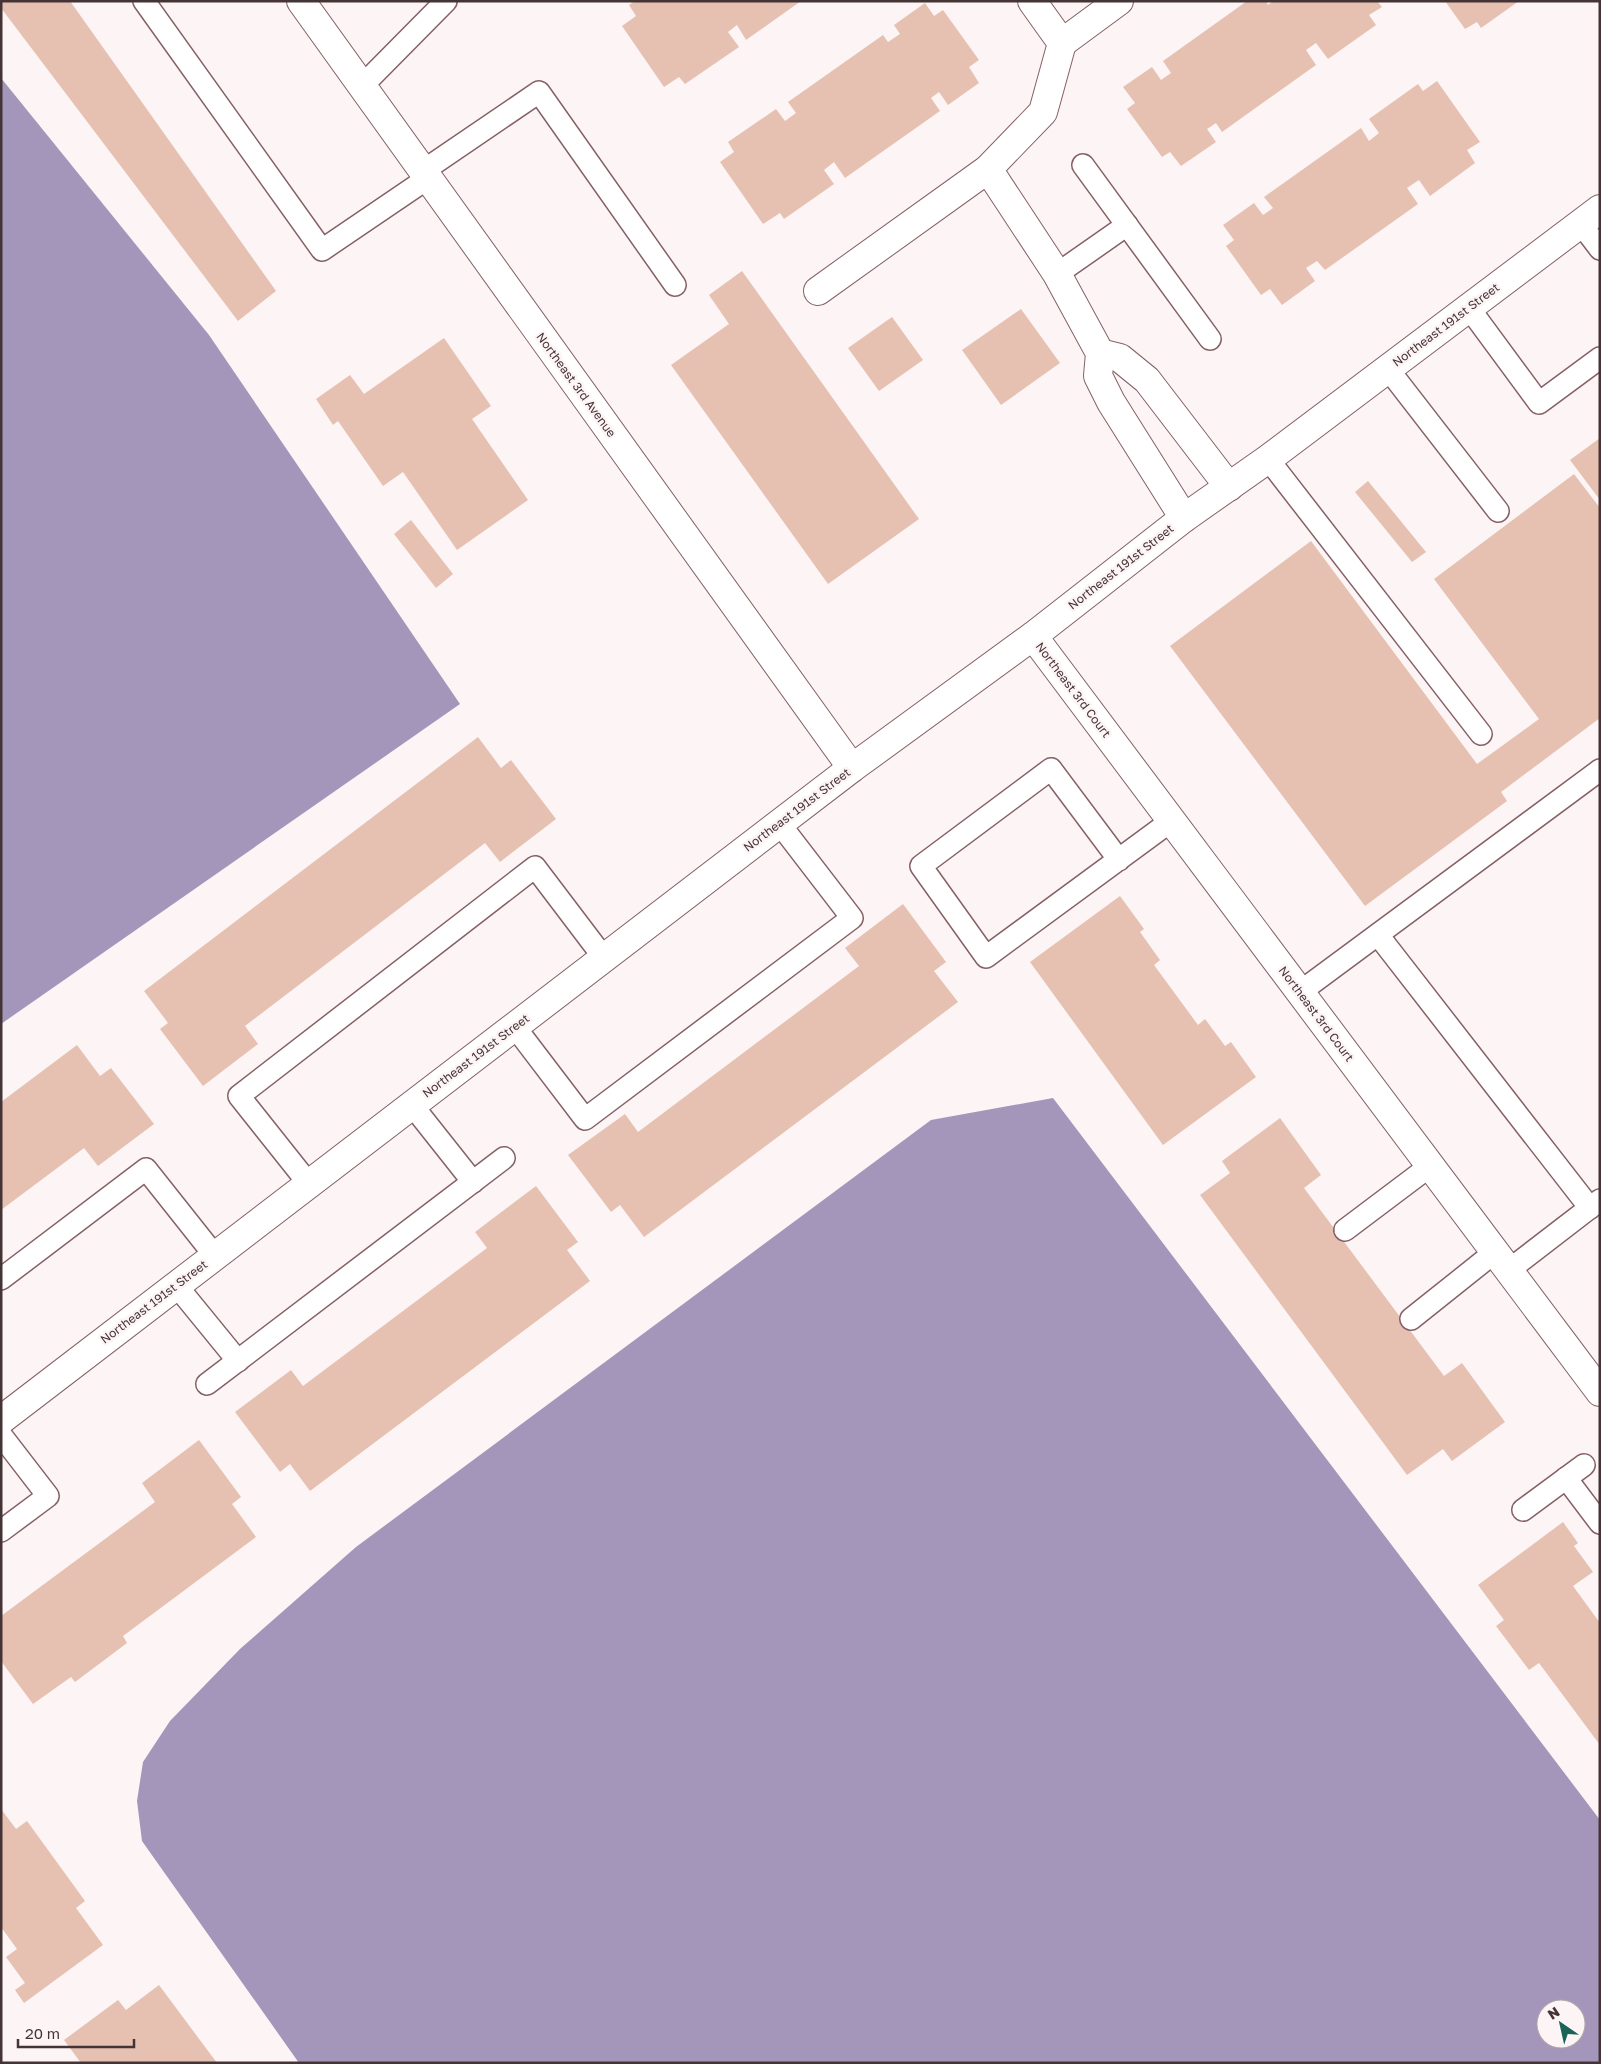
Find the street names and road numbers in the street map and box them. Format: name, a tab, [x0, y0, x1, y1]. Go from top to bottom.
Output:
street label: Northeast 191st Street	[1389, 279, 1502, 370]
street label: Northeast 3rd Avenue	[533, 329, 619, 440]
street label: Northeast 191st Street	[1065, 521, 1177, 613]
street label: Northeast 3rd Court	[1033, 639, 1114, 741]
street label: Northeast 191st Street	[740, 764, 853, 855]
street label: Northeast 3rd Court	[1276, 963, 1357, 1065]
street label: Northeast 191st Street	[419, 1010, 532, 1101]
street label: Northeast 191st Street	[97, 1256, 210, 1347]

